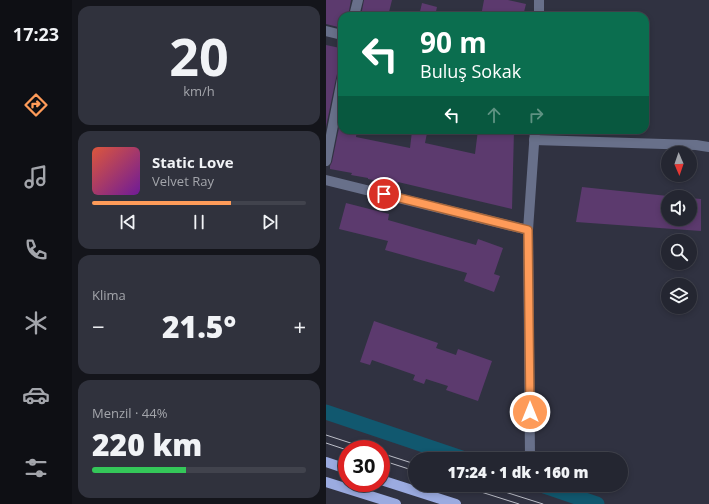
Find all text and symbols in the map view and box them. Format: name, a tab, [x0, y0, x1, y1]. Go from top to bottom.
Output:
text: 20	[169, 20, 229, 91]
text: 17:23	[13, 22, 59, 46]
text: 90 m	[420, 23, 487, 61]
icon: left	[354, 28, 406, 80]
text: Buluş Sokak	[420, 59, 521, 83]
text: km/h	[183, 82, 215, 100]
icon: directions	[22, 91, 50, 119]
icon: left	[441, 104, 463, 126]
icon: ahead	[483, 104, 505, 126]
icon: right	[525, 104, 547, 126]
north arrow	[661, 146, 697, 182]
map controls	[661, 146, 697, 314]
text: Static Love	[152, 152, 234, 172]
icon: music	[22, 163, 50, 191]
text: Velvet Ray	[152, 172, 214, 190]
pin	[367, 177, 401, 211]
icon: arrive	[373, 183, 395, 205]
button: sound	[661, 190, 697, 226]
icon: previous	[117, 211, 139, 233]
icon: pause	[188, 211, 210, 233]
icon: next	[259, 211, 281, 233]
button: search	[661, 234, 697, 270]
icon: phone	[22, 236, 50, 264]
button: layers	[661, 278, 697, 314]
text: Klima	[92, 286, 126, 304]
text: 21.5°	[162, 306, 236, 347]
icon: climate	[22, 309, 50, 337]
text: −	[92, 311, 105, 341]
text: +	[293, 311, 306, 341]
icon: car	[22, 381, 50, 409]
position arrow	[509, 391, 551, 433]
text: Menzil · 44%	[92, 404, 167, 422]
text: 220 km	[92, 424, 202, 465]
speed limit sign: 30	[338, 440, 390, 492]
icon: filters	[22, 454, 50, 482]
text: 17:24 · 1 dk · 160 m	[447, 462, 589, 482]

